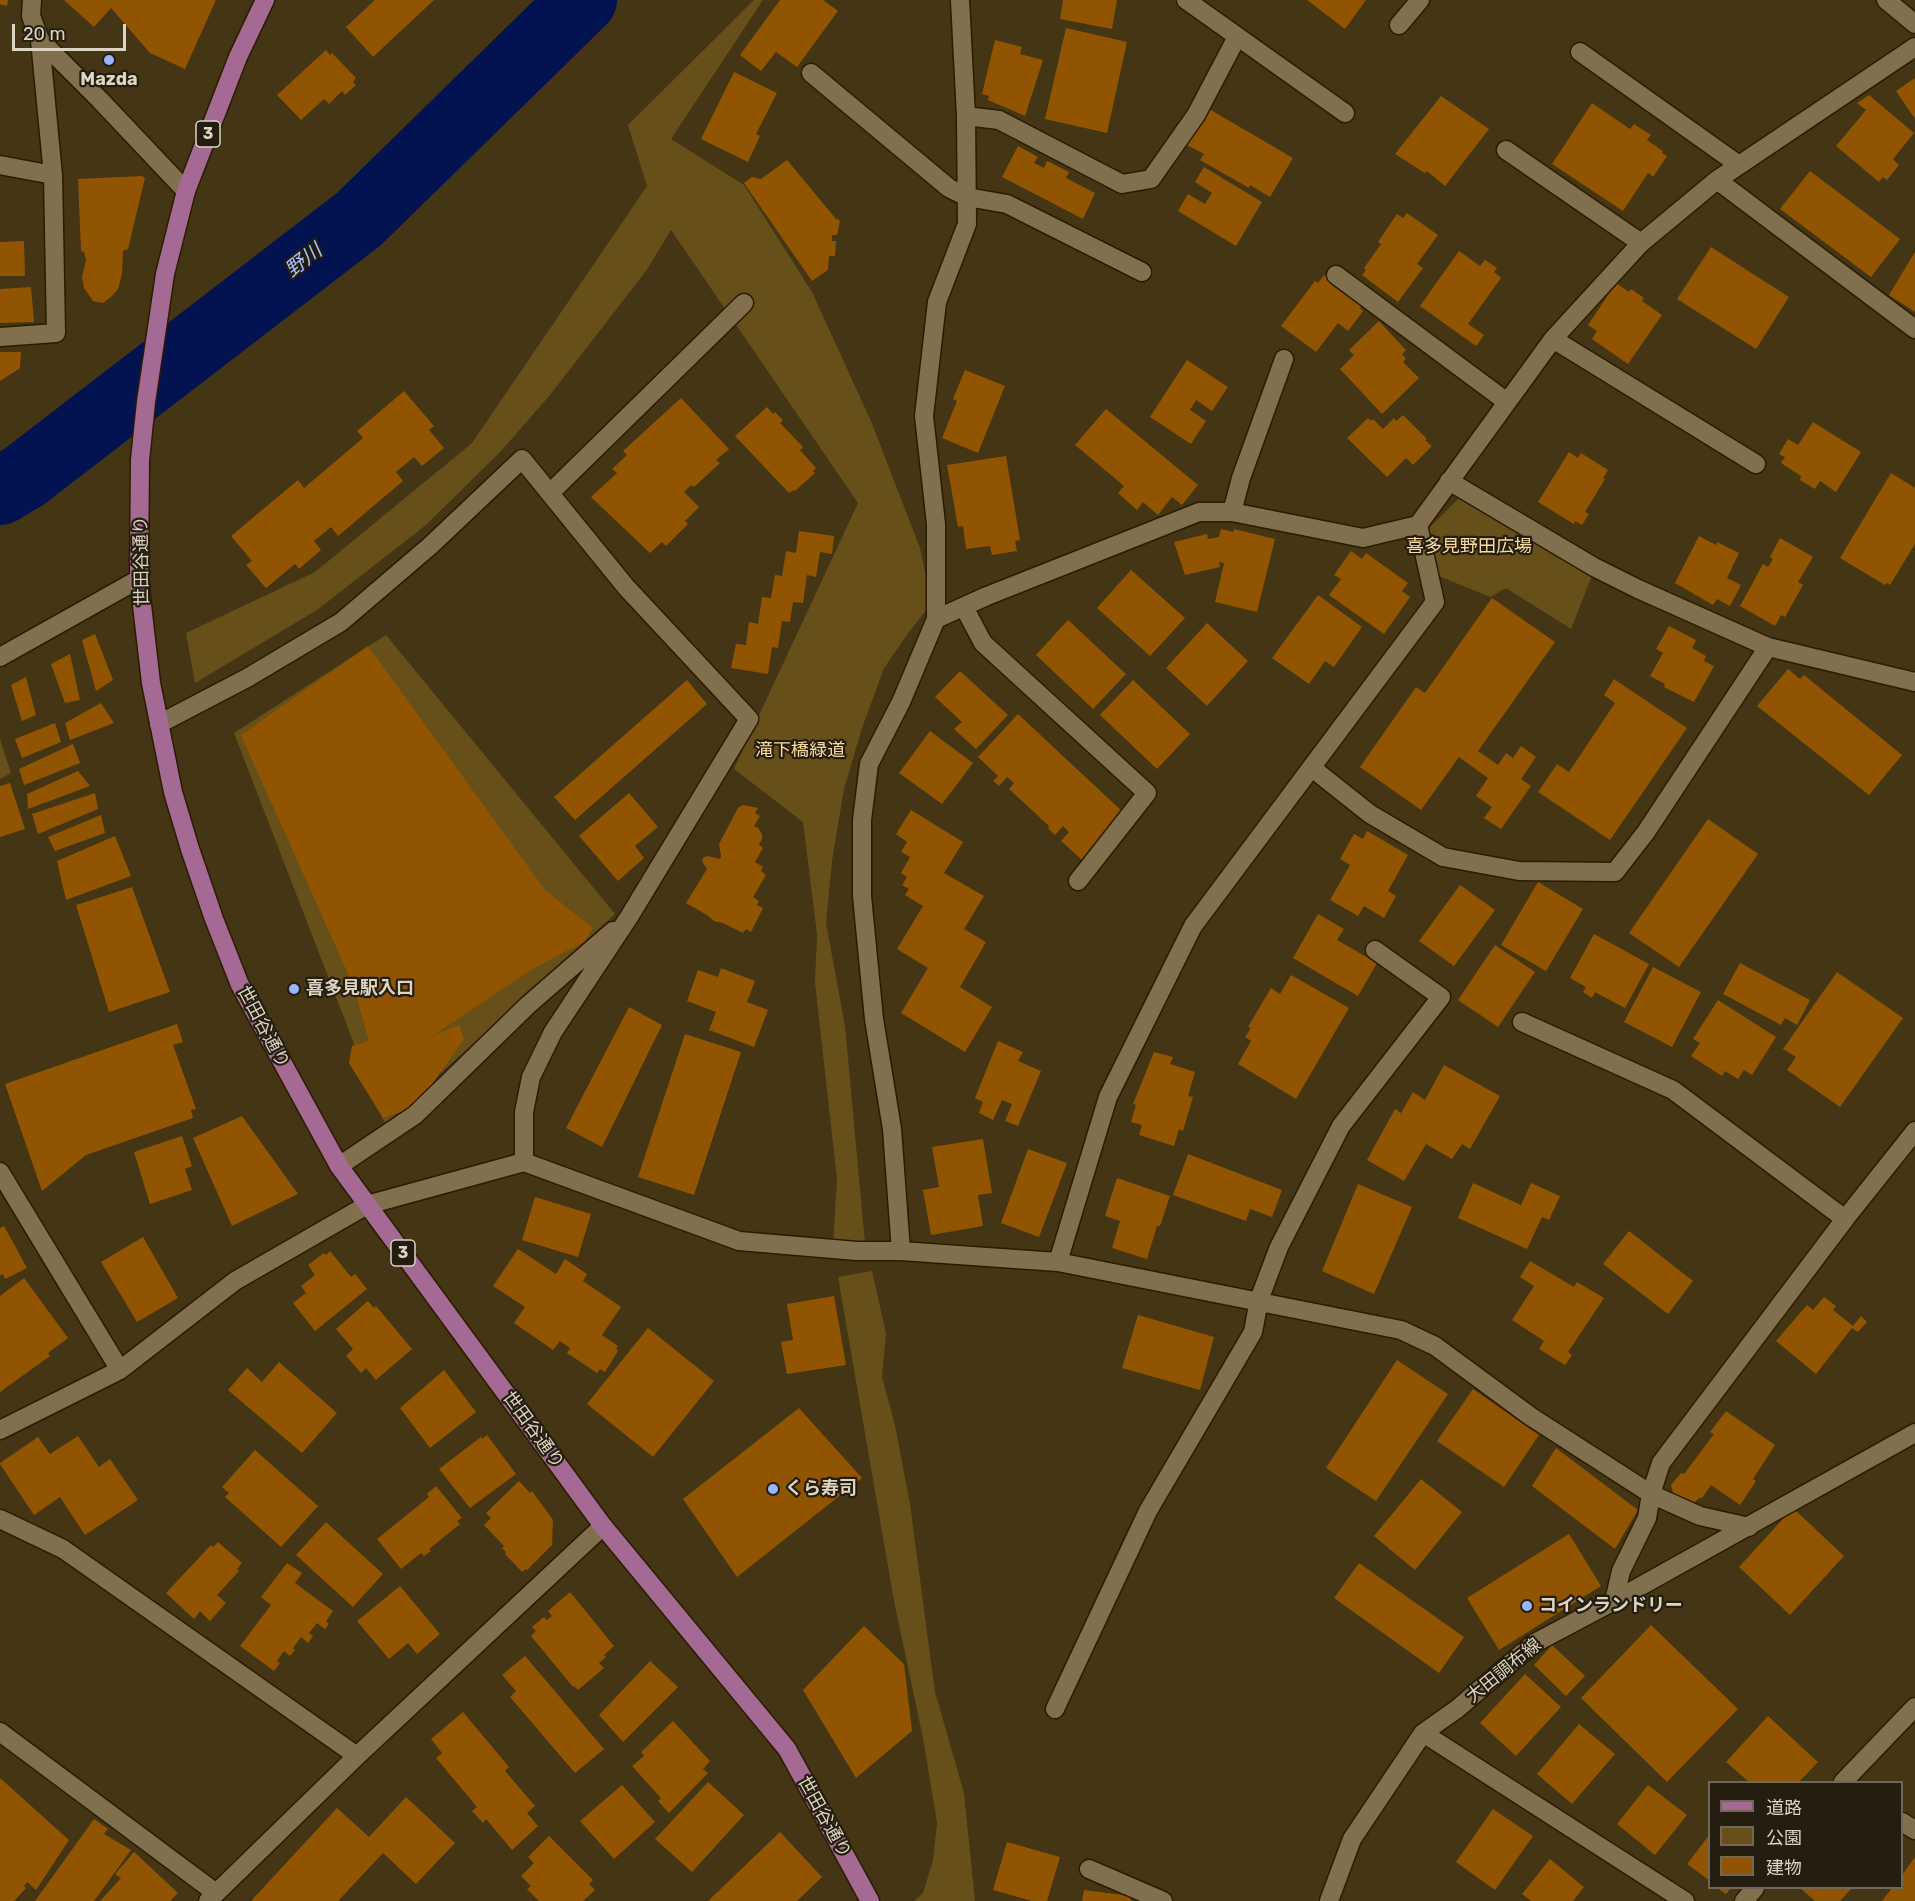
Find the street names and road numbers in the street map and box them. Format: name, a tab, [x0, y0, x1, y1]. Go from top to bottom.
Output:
road number: 3	[196, 121, 220, 147]
street label: 世田谷通り	[130, 516, 154, 606]
street label: 世田谷通り	[232, 982, 294, 1072]
road number: 3	[391, 1240, 415, 1266]
street label: 世田谷通り	[498, 1387, 568, 1473]
street label: 大田調布線	[1462, 1634, 1546, 1708]
street label: 世田谷通り	[793, 1772, 855, 1862]

